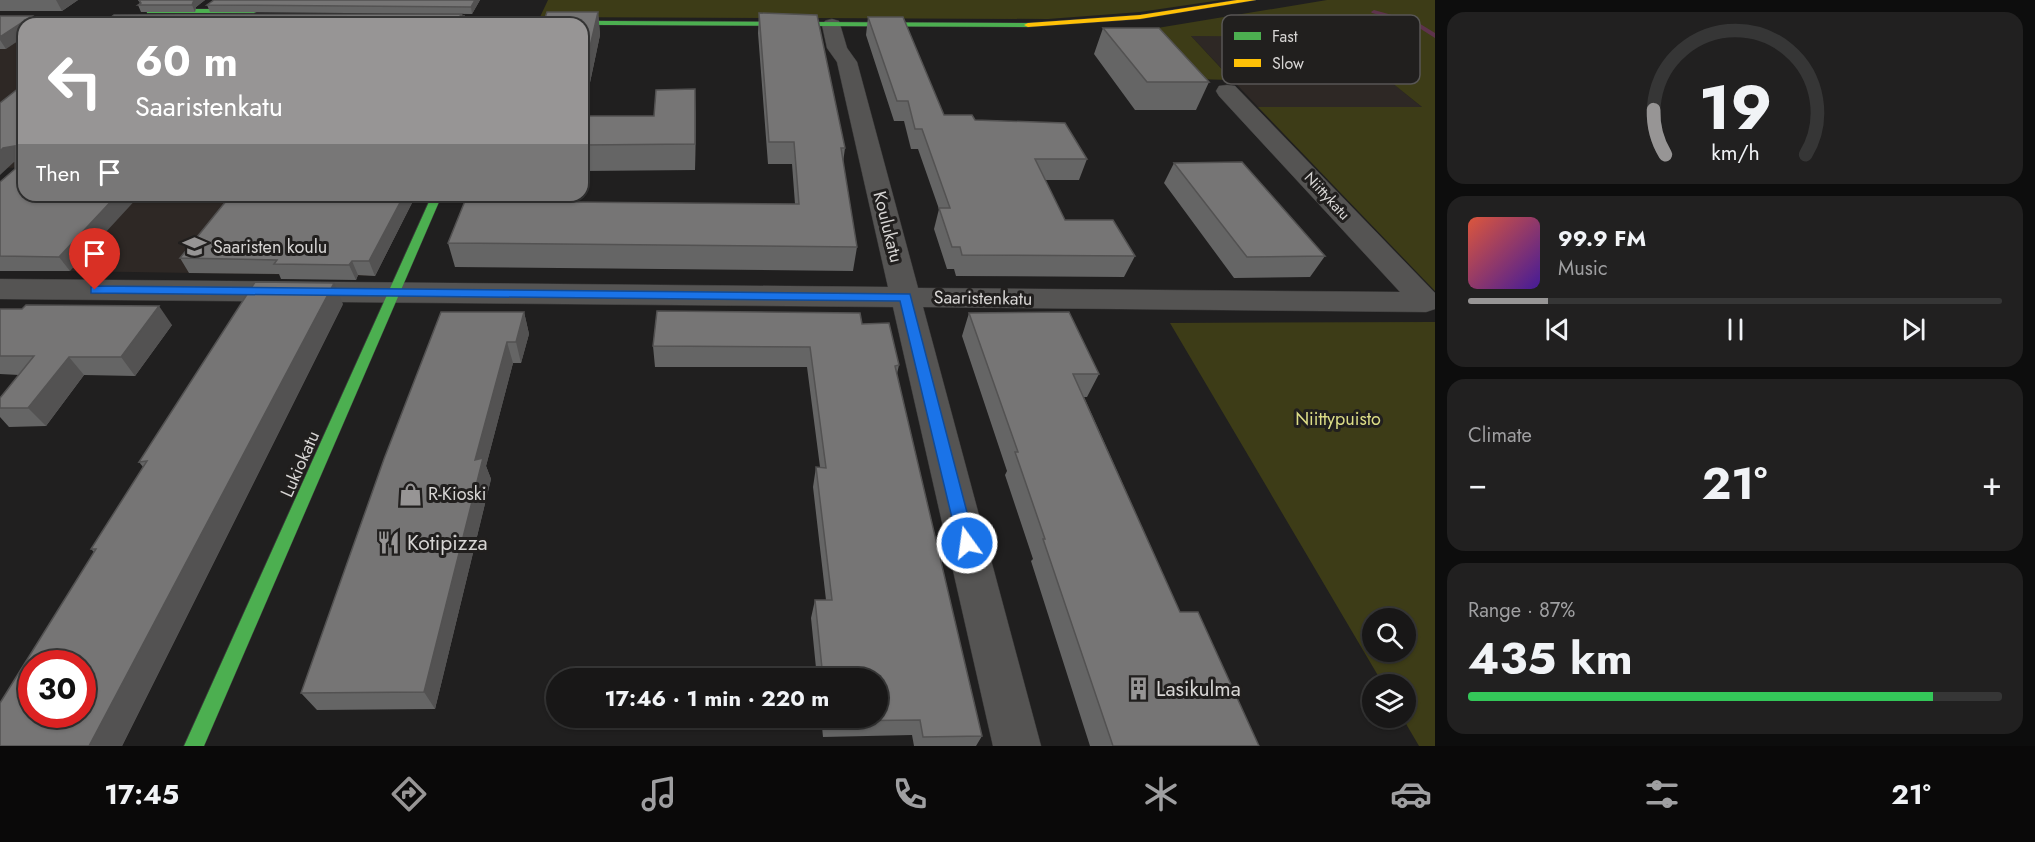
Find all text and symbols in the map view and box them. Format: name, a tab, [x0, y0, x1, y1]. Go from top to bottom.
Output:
legend	[1222, 15, 1420, 84]
text: Fast	[1272, 25, 1298, 48]
text: 60 m	[135, 31, 238, 92]
icon: left	[36, 42, 114, 120]
text: Slow	[1272, 52, 1304, 75]
text: 19	[1698, 62, 1772, 152]
text: Saaristenkatu	[135, 87, 283, 126]
text: km/h	[1711, 137, 1759, 168]
icon: arrive	[93, 156, 126, 189]
text: Then	[36, 157, 81, 189]
street label: Niittykatu	[1299, 167, 1355, 225]
street label: Koulukatu	[867, 189, 909, 265]
text: 99.9 FM	[1558, 222, 1646, 254]
pin	[69, 228, 120, 290]
school or university icon: Saaristen koulu	[182, 234, 208, 260]
place label: Saaristen koulu	[213, 234, 327, 260]
icon: arrive	[78, 237, 111, 270]
text: Music	[1558, 254, 1608, 283]
street label: Saaristenkatu	[933, 284, 1033, 312]
icon: previous	[1541, 313, 1574, 346]
icon: pause	[1719, 313, 1752, 346]
icon: next	[1897, 313, 1930, 346]
park label: Niittypuisto	[1295, 406, 1381, 432]
text: Climate	[1468, 421, 1532, 450]
street label: Lukiokatu	[274, 427, 326, 501]
text: 21°	[1702, 451, 1767, 516]
text: −	[1468, 460, 1487, 507]
text: +	[1982, 460, 2002, 507]
shop icon: R-Kioski	[397, 481, 423, 507]
place label: R-Kioski	[428, 481, 486, 507]
position arrow	[935, 511, 999, 575]
place label: Kotipizza	[407, 528, 488, 558]
restaurant icon: Kotipizza	[376, 530, 402, 556]
text: Range · 87%	[1468, 596, 1575, 625]
map controls	[1362, 608, 1416, 728]
button: search	[1362, 608, 1416, 662]
text: 435 km	[1468, 626, 1633, 691]
speed limit sign: 30	[18, 650, 96, 728]
place label: Lasikulma	[1156, 674, 1241, 704]
button: layers	[1362, 674, 1416, 728]
building icon: Lasikulma	[1125, 676, 1151, 702]
text: 17:46 · 1 min · 220 m	[605, 682, 829, 714]
icon: directions	[388, 773, 430, 815]
icon: music	[638, 773, 680, 815]
icon: phone	[889, 773, 931, 815]
icon: climate	[1140, 773, 1182, 815]
icon: car	[1390, 773, 1432, 815]
icon: filters	[1641, 773, 1683, 815]
text: 17:45	[104, 775, 179, 814]
text: 21°	[1891, 775, 1931, 814]

